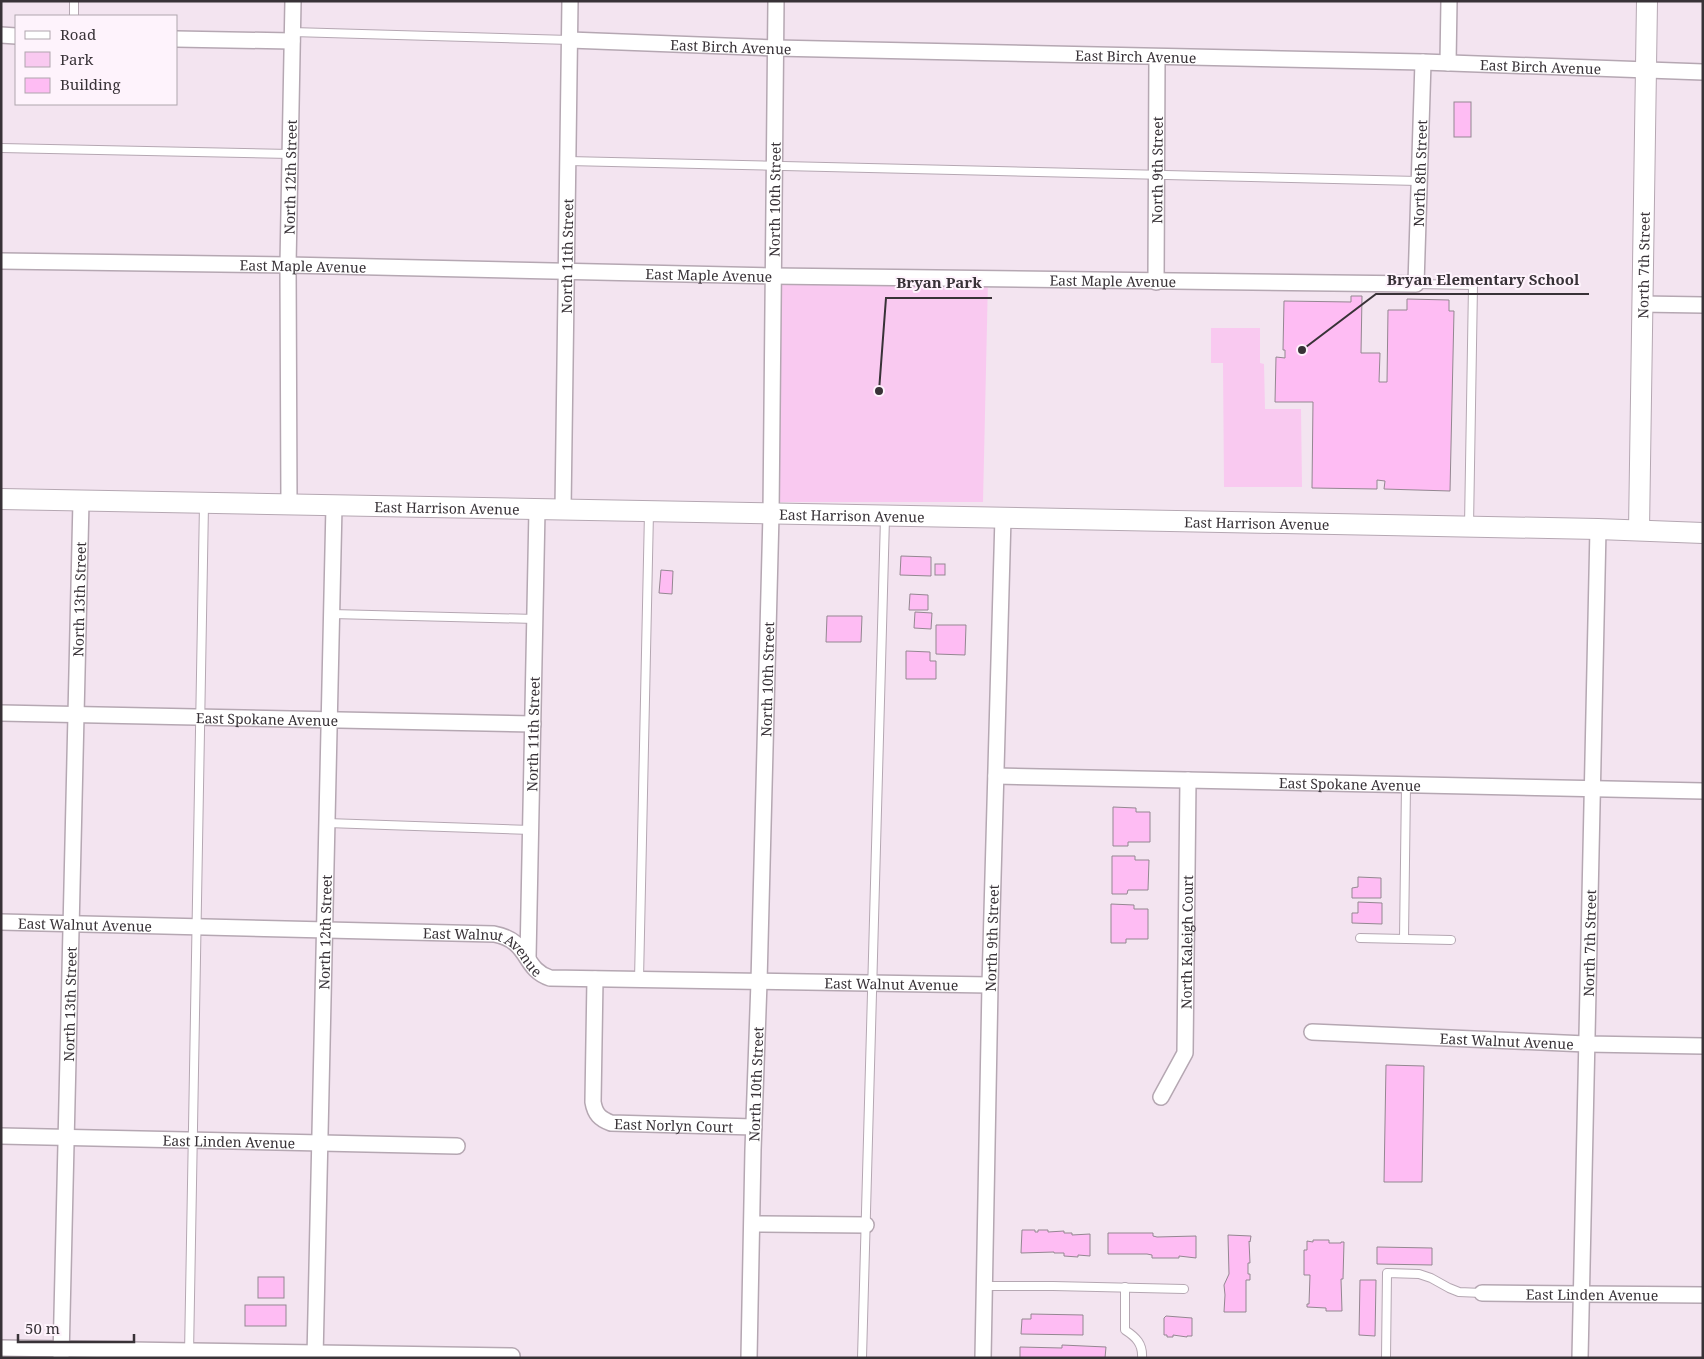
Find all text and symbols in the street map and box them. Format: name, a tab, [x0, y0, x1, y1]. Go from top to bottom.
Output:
legend	[15, 15, 178, 105]
text: Road	[60, 24, 96, 44]
street label: East Birch Avenue	[670, 34, 792, 58]
street label: East Birch Avenue	[1075, 45, 1197, 67]
text: Park	[60, 49, 94, 69]
street label: East Birch Avenue	[1480, 55, 1602, 78]
text: Building	[60, 74, 121, 94]
street label: North 9th Street	[1147, 116, 1166, 224]
street label: North 12th Street	[279, 119, 300, 235]
street label: North 8th Street	[1408, 119, 1431, 227]
street label: North 10th Street	[764, 142, 784, 257]
street label: North 11th Street	[556, 198, 577, 314]
street label: North 7th Street	[1633, 211, 1653, 319]
street label: East Maple Avenue	[239, 255, 367, 276]
street label: East Maple Avenue	[645, 264, 772, 286]
callout: Bryan Elementary School	[1376, 264, 1589, 294]
callout: Bryan Park	[886, 268, 992, 298]
text: Bryan Elementary School	[1387, 269, 1580, 289]
street label: East Maple Avenue	[1049, 270, 1176, 291]
text: Bryan Park	[896, 272, 982, 292]
street label: East Harrison Avenue	[374, 497, 520, 518]
street label: East Harrison Avenue	[779, 504, 925, 526]
street label: East Harrison Avenue	[1184, 512, 1330, 533]
street label: North 13th Street	[68, 541, 90, 657]
street label: North 10th Street	[756, 621, 778, 737]
street label: North 11th Street	[522, 676, 543, 792]
street label: East Spokane Avenue	[196, 708, 338, 729]
street label: East Spokane Avenue	[1279, 773, 1421, 795]
street label: North 12th Street	[314, 874, 335, 990]
street label: North Kaleigh Court	[1176, 875, 1196, 1009]
street label: North 9th Street	[980, 884, 1002, 992]
street label: North 7th Street	[1578, 889, 1600, 997]
street label: East Walnut Avenue	[18, 913, 152, 935]
street label: East Walnut Avenue	[423, 923, 546, 981]
street label: North 13th Street	[58, 946, 80, 1062]
street label: East Walnut Avenue	[824, 973, 958, 994]
street label: North 10th Street	[744, 1026, 767, 1142]
street label: East Walnut Avenue	[1439, 1028, 1574, 1053]
street label: East Norlyn Court	[614, 1114, 733, 1136]
street label: East Linden Avenue	[162, 1130, 295, 1152]
street label: East Linden Avenue	[1526, 1284, 1658, 1304]
scale bar	[18, 1312, 134, 1344]
text: 50 m	[25, 1318, 60, 1338]

